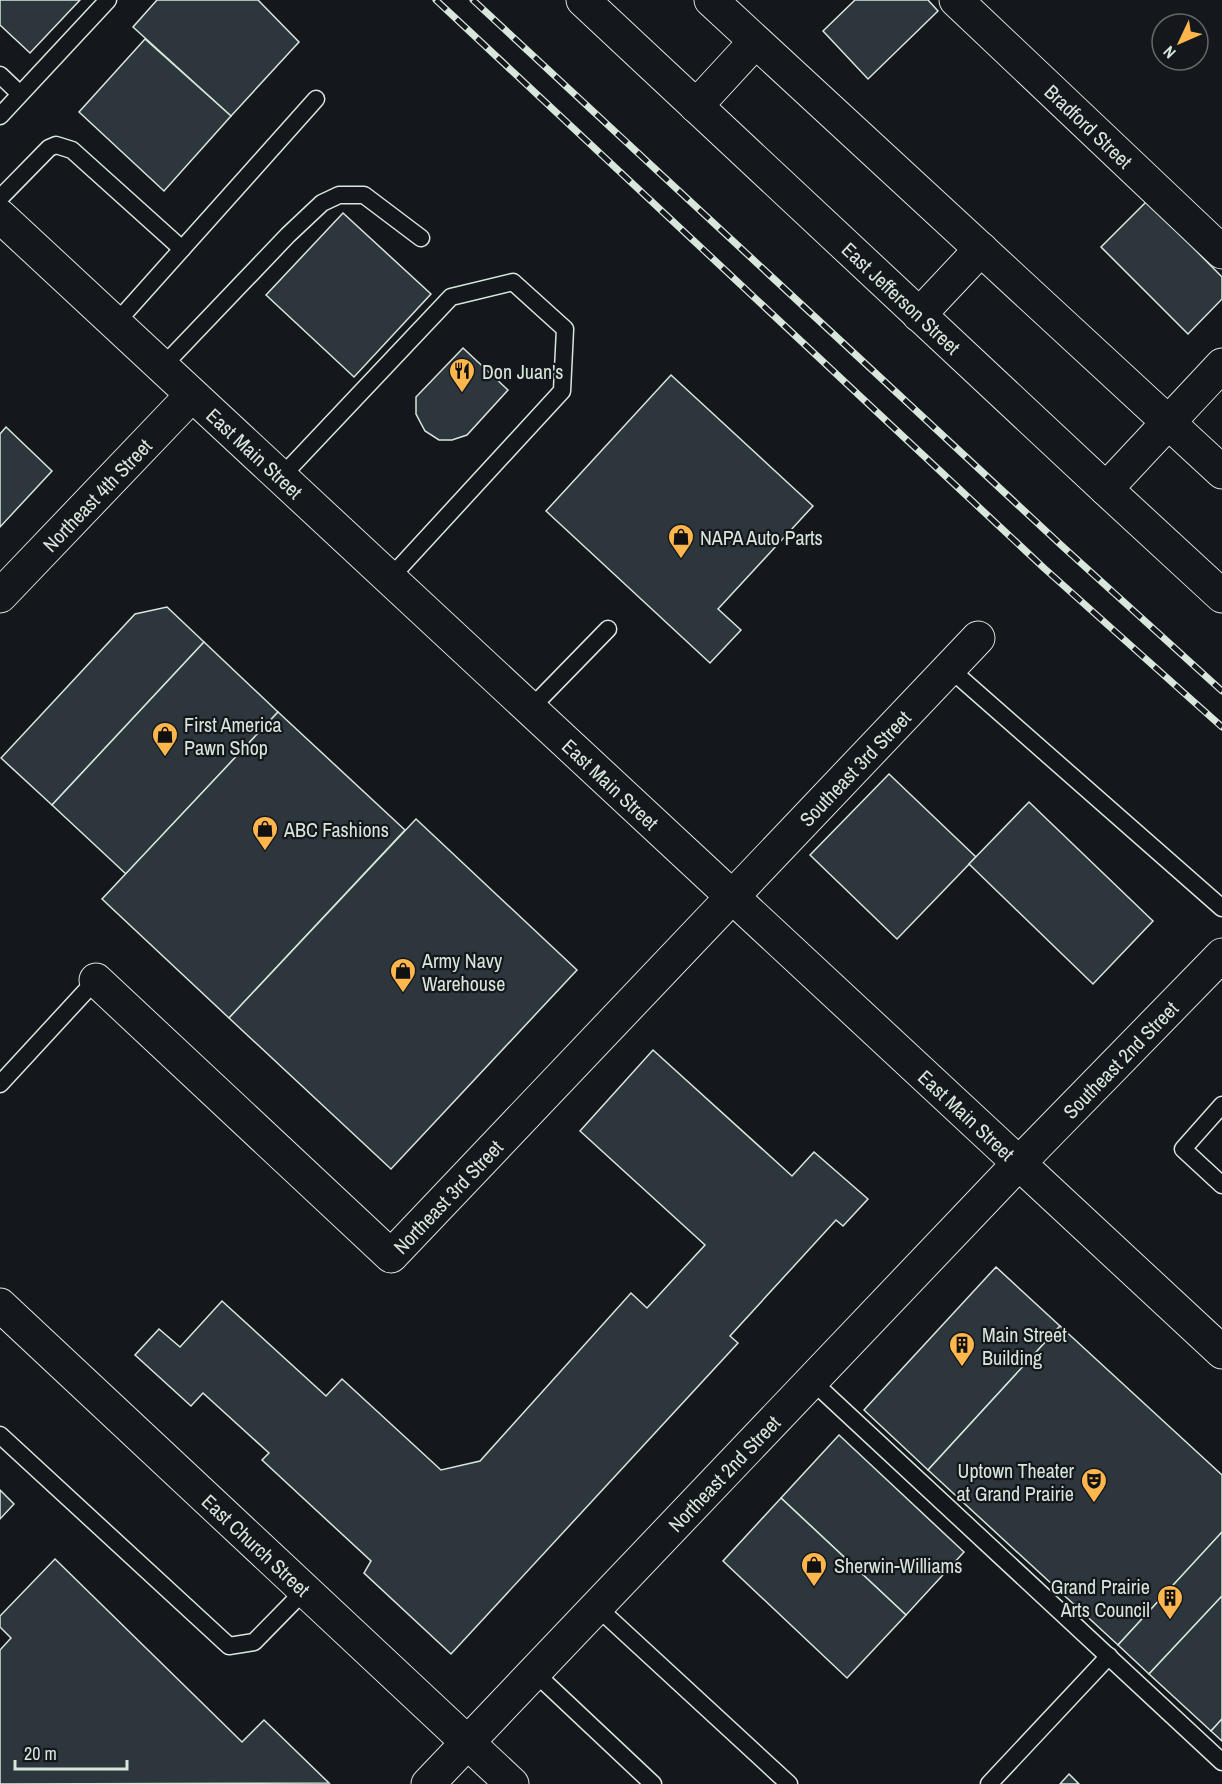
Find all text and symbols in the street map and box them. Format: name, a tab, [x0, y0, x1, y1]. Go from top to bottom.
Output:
north arrow	[1150, 12, 1210, 72]
text: N	[1158, 41, 1180, 63]
street label: Bradford Street	[1039, 78, 1139, 174]
street label: East Jefferson Street	[836, 236, 967, 360]
restaurant icon: Don Juan's	[447, 356, 477, 394]
place label: Don Juan's	[482, 358, 564, 385]
street label: East Main Street	[201, 401, 309, 505]
street label: Northeast 4th Street	[36, 432, 157, 557]
shop icon: NAPA Auto Parts	[666, 522, 696, 560]
place label: NAPA Auto Parts	[700, 524, 823, 551]
street label: Southeast 3rd Street	[793, 704, 916, 832]
place label: First America Pawn Shop	[184, 711, 282, 761]
shop icon: First America Pawn Shop	[150, 720, 180, 758]
street label: East Main Street	[557, 732, 665, 836]
shop icon: ABC Fashions	[250, 814, 280, 852]
place label: ABC Fashions	[283, 816, 389, 843]
place label: Army Navy Warehouse	[421, 947, 505, 997]
shop icon: Army Navy Warehouse	[388, 956, 418, 994]
street label: Southeast 2nd Street	[1057, 995, 1184, 1124]
street label: East Main Street	[913, 1063, 1021, 1167]
street label: Northeast 3rd Street	[387, 1133, 508, 1259]
place label: Main Street Building	[982, 1321, 1067, 1371]
building icon: Main Street Building	[947, 1330, 977, 1368]
street label: Northeast 2nd Street	[662, 1409, 786, 1537]
place label: Uptown Theater at Grand Prairie	[956, 1457, 1075, 1507]
theatre icon: Uptown Theater at Grand Prairie	[1079, 1466, 1109, 1504]
street label: East Church Street	[196, 1488, 316, 1602]
shop icon: Sherwin-Williams	[799, 1550, 829, 1588]
place label: Sherwin-Williams	[834, 1552, 962, 1579]
place label: Grand Prairie Arts Council	[1051, 1573, 1150, 1623]
building icon: Grand Prairie Arts Council	[1155, 1583, 1185, 1621]
scale bar	[15, 1733, 128, 1771]
text: 20 m	[24, 1741, 57, 1766]

